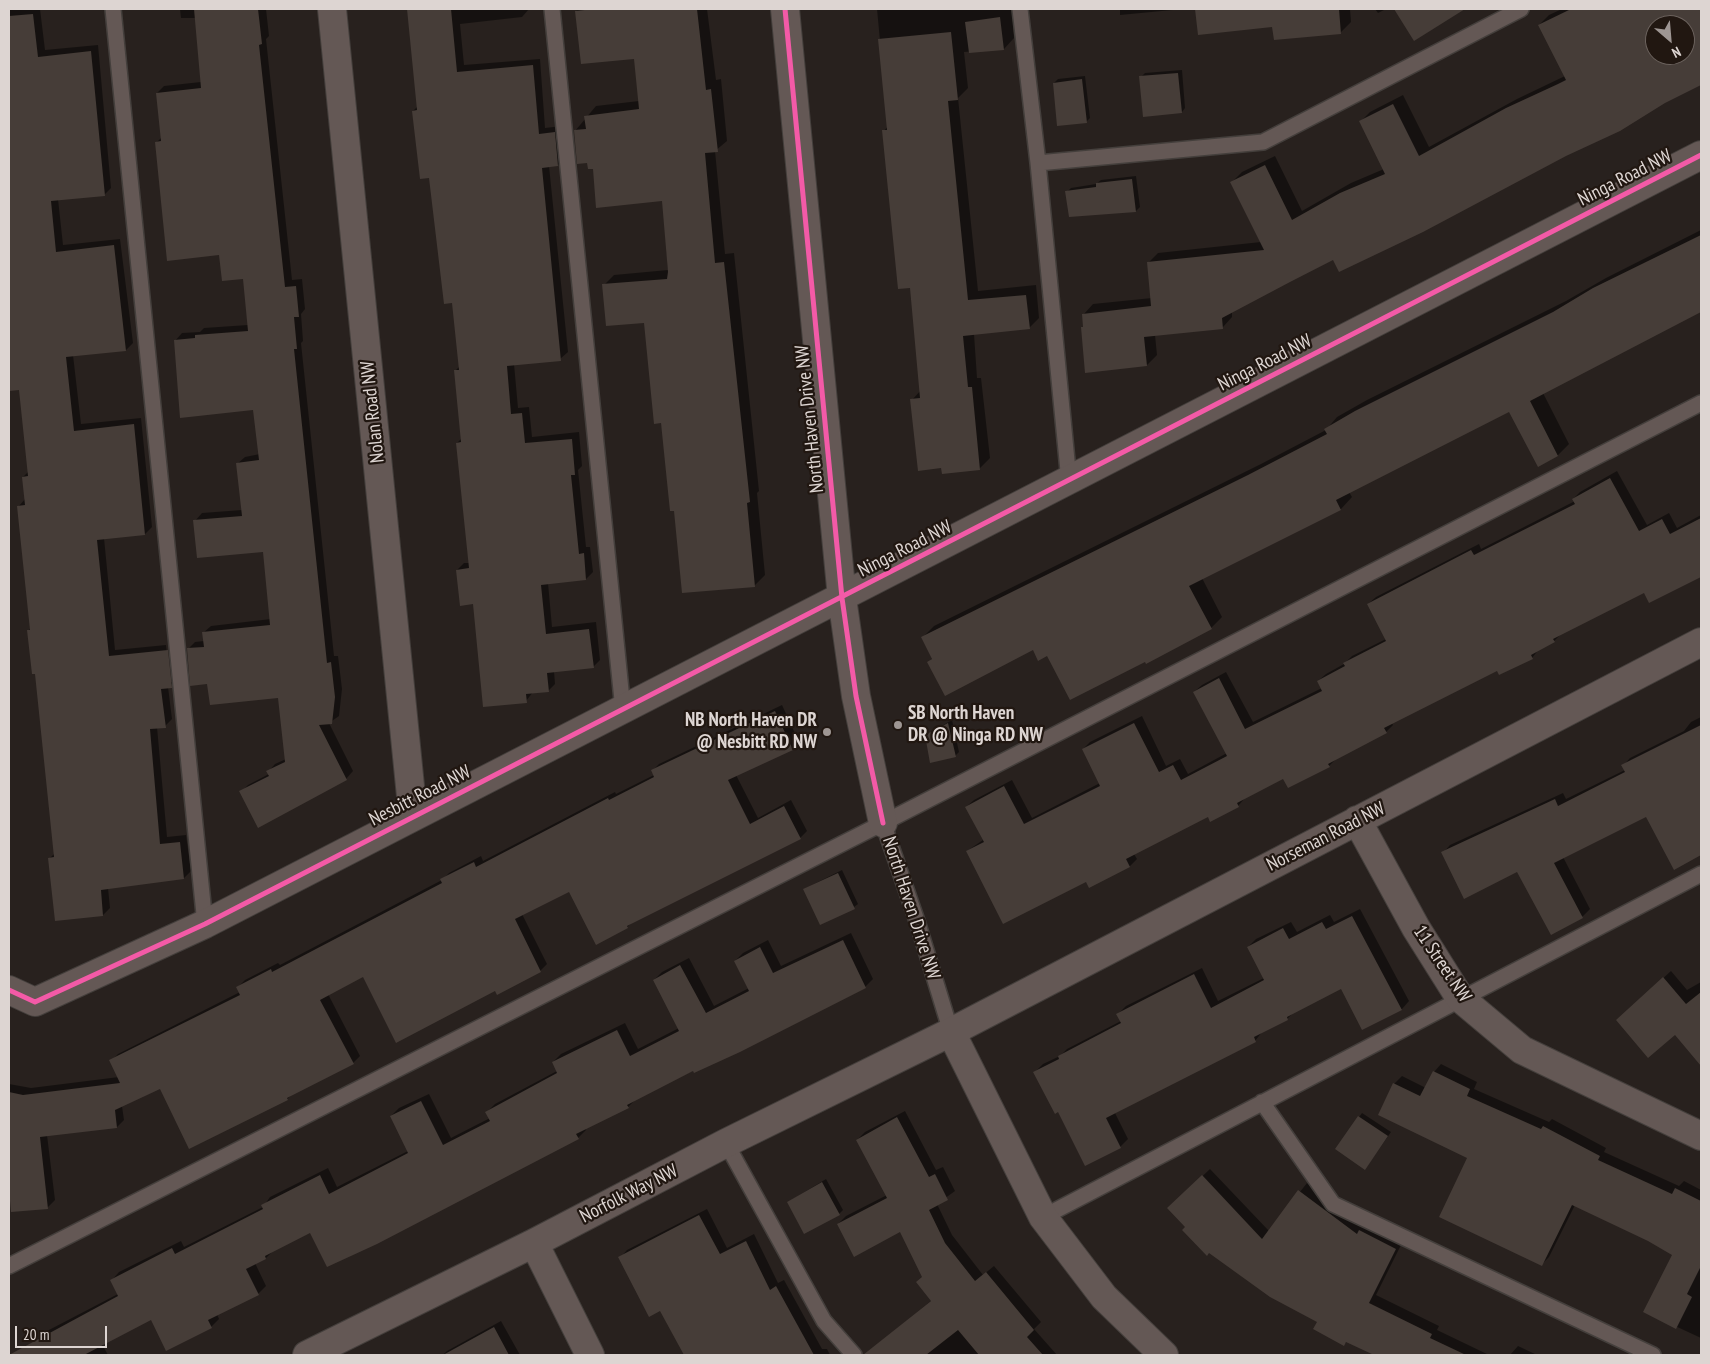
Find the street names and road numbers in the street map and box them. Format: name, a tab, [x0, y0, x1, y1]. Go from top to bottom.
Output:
street label: Ninga Road NW	[1574, 145, 1676, 211]
street label: Ninga Road NW	[1214, 330, 1316, 396]
street label: North Haven Drive NW	[791, 344, 829, 494]
street label: Nolan Road NW	[356, 360, 390, 464]
street label: Ninga Road NW	[854, 516, 956, 582]
street label: Nesbitt Road NW	[365, 761, 475, 831]
street label: Norseman Road NW	[1263, 797, 1389, 877]
street label: North Haven Drive NW	[877, 834, 945, 982]
street label: 11 Street NW	[1408, 921, 1476, 1007]
street label: Norfolk Way NW	[576, 1160, 682, 1228]

